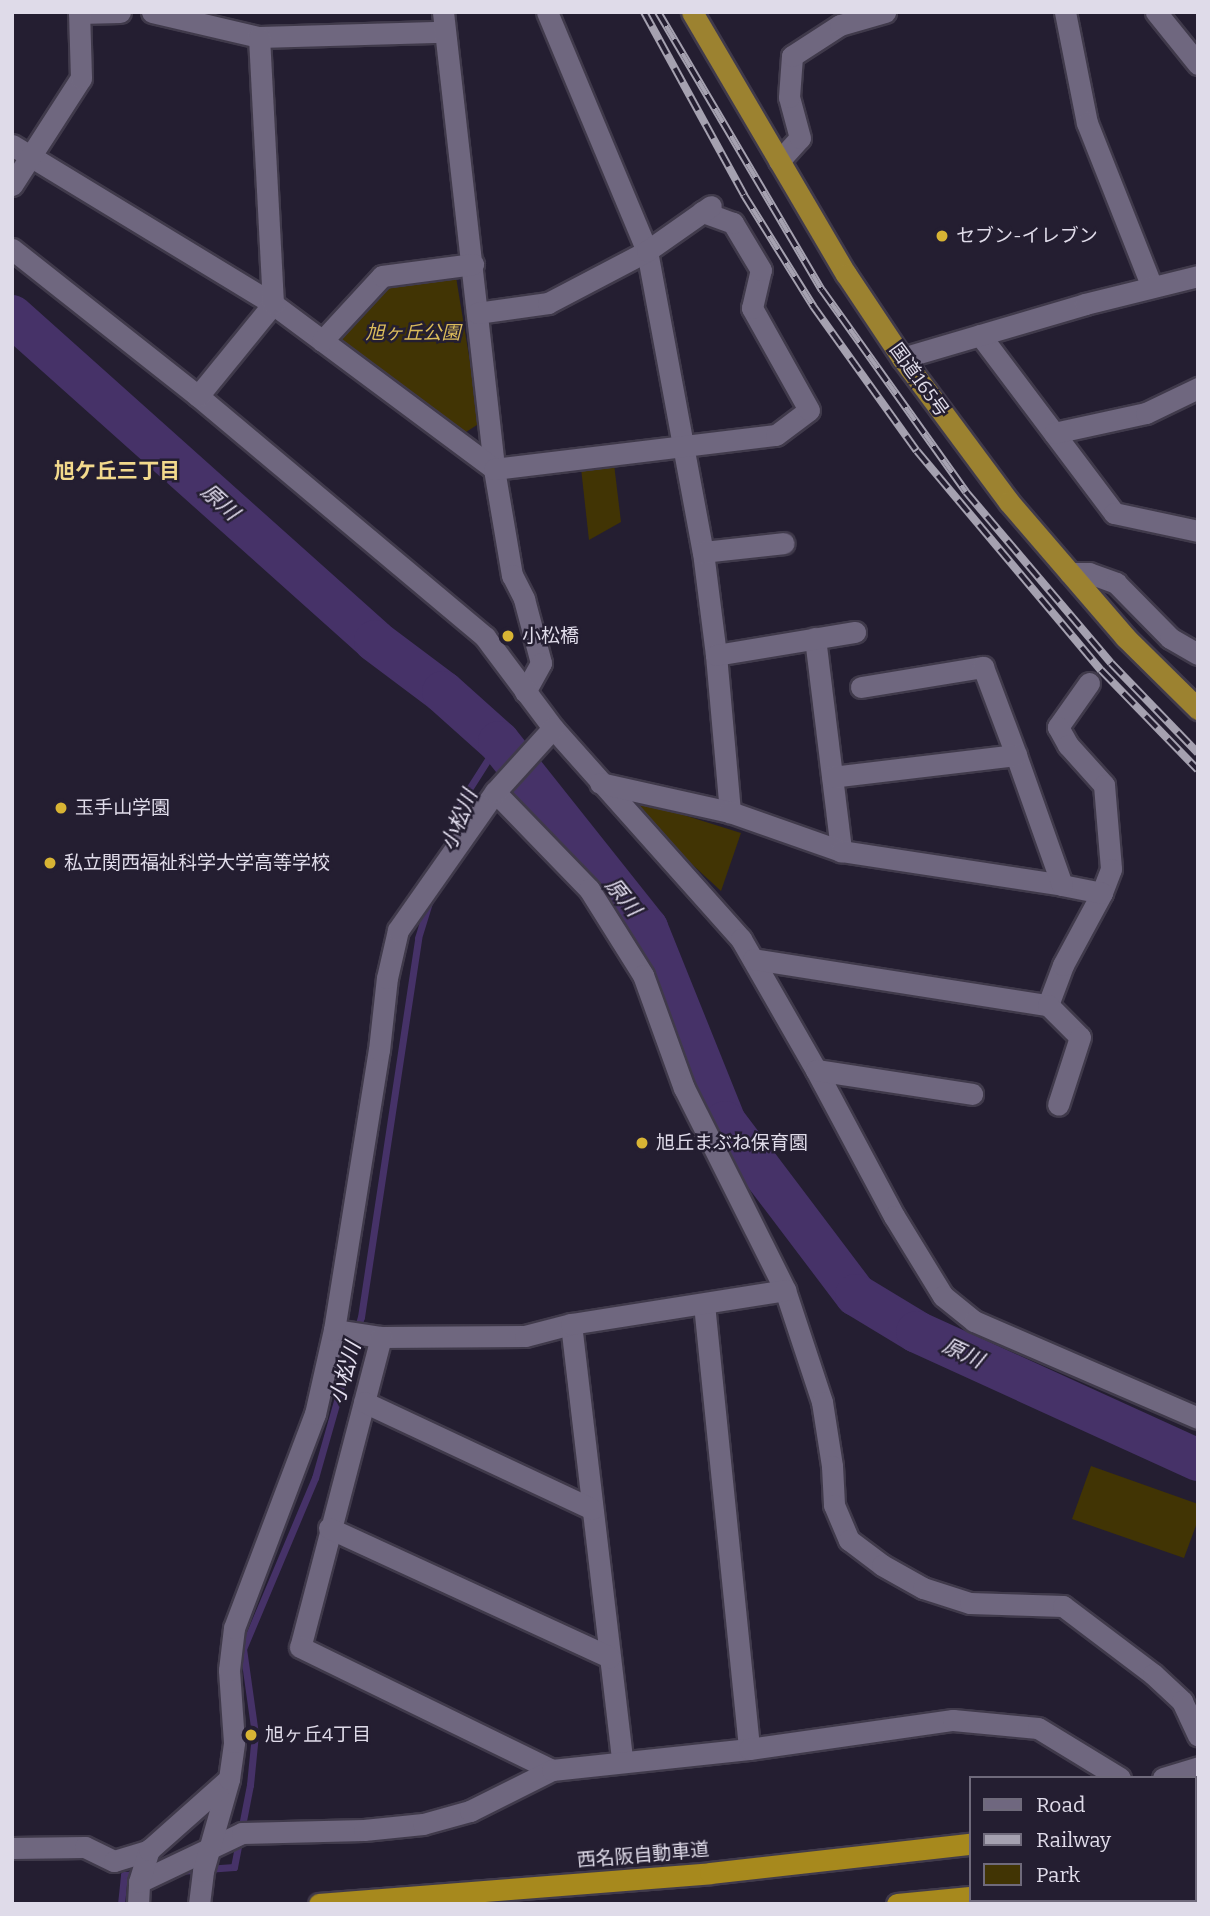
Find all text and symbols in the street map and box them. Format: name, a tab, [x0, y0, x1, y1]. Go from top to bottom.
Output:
place label: セブン-イレブン	[956, 225, 1098, 247]
marker: セブン-イレブン	[934, 228, 950, 244]
park label: 旭ヶ丘公園	[366, 322, 460, 344]
street label: 国道165号	[885, 339, 953, 421]
district label: 旭ケ丘三丁目	[54, 458, 180, 484]
water label: 原川	[196, 479, 244, 525]
place label: 小松橋	[522, 625, 579, 647]
marker: 小松橋	[500, 628, 516, 644]
water label: 小松川	[436, 786, 482, 854]
place label: 玉手山学園	[75, 797, 170, 819]
marker: 玉手山学園	[53, 800, 69, 816]
place label: 私立関西福祉科学大学高等学校	[64, 852, 330, 874]
marker: 私立関西福祉科学大学高等学校	[42, 855, 58, 871]
water label: 原川	[600, 873, 646, 921]
place label: 旭丘まぶね保育園	[656, 1132, 808, 1154]
marker: 旭丘まぶね保育園	[634, 1135, 650, 1151]
water label: 原川	[939, 1333, 987, 1373]
water label: 小松川	[324, 1339, 366, 1407]
place label: 旭ヶ丘4丁目	[265, 1724, 371, 1746]
marker: 旭ヶ丘4丁目	[243, 1727, 259, 1743]
legend	[968, 1776, 1196, 1902]
text: Road	[1036, 1792, 1085, 1818]
text: Railway	[1036, 1827, 1111, 1853]
street label: 西名阪自動車道	[576, 1838, 710, 1872]
text: Park	[1036, 1862, 1080, 1888]

